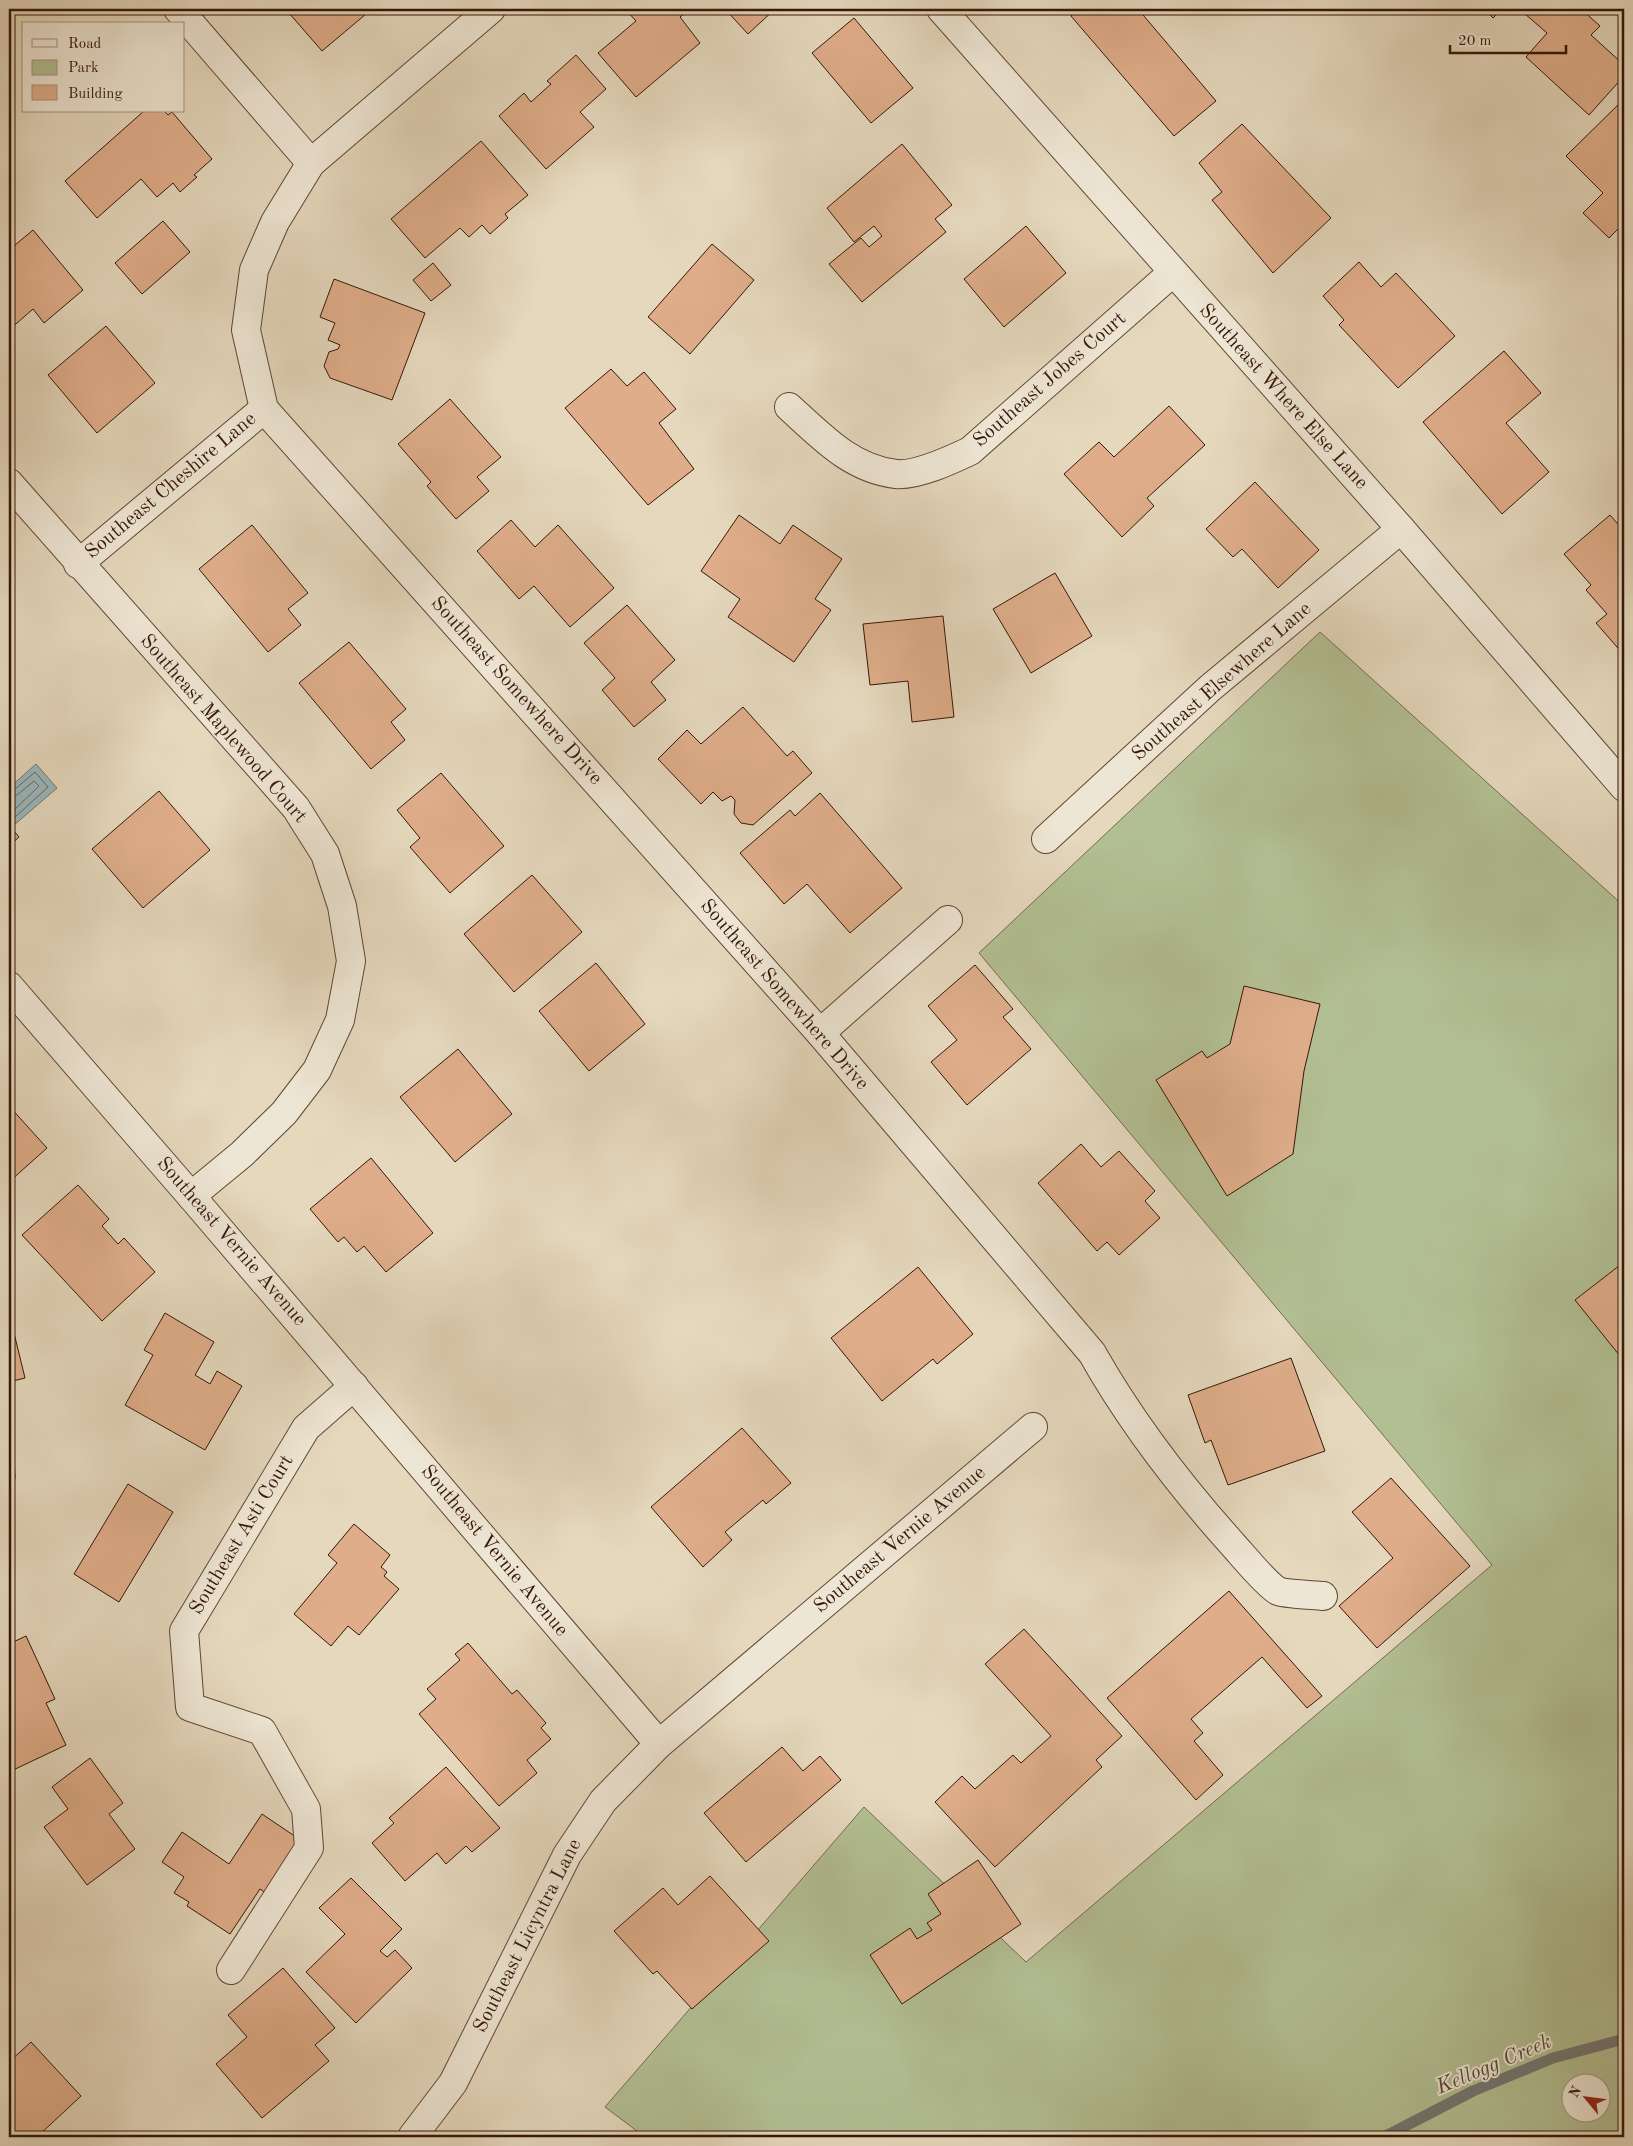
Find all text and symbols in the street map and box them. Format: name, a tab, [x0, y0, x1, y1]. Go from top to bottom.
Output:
legend	[22, 22, 185, 112]
scale bar	[1450, 22, 1567, 54]
text: 20 m	[1458, 34, 1492, 49]
text: Road	[68, 37, 102, 52]
text: Park	[68, 61, 99, 76]
text: Building	[68, 87, 123, 102]
street label: Southeast Where Else Lane	[1195, 301, 1371, 493]
street label: Southeast Jobes Court	[970, 309, 1130, 451]
street label: Southeast Cheshire Lane	[82, 409, 260, 563]
street label: Southeast Somewhere Drive	[427, 593, 605, 789]
street label: Southeast Elsewhere Lane	[1129, 599, 1315, 765]
street label: Southeast Maplewood Court	[136, 631, 310, 827]
street label: Southeast Somewhere Drive	[696, 896, 872, 1094]
street label: Southeast Vernie Avenue	[152, 1154, 310, 1330]
street label: Southeast Asti Court	[186, 1452, 298, 1618]
street label: Southeast Vernie Avenue	[417, 1462, 571, 1640]
street label: Southeast Vernie Avenue	[811, 1463, 989, 1617]
street label: Southeast Licyntra Lane	[470, 1836, 586, 2036]
water label: Kellogg Creek	[1432, 2031, 1555, 2099]
north arrow	[1560, 2074, 1610, 2124]
text: N	[1567, 2084, 1584, 2100]

